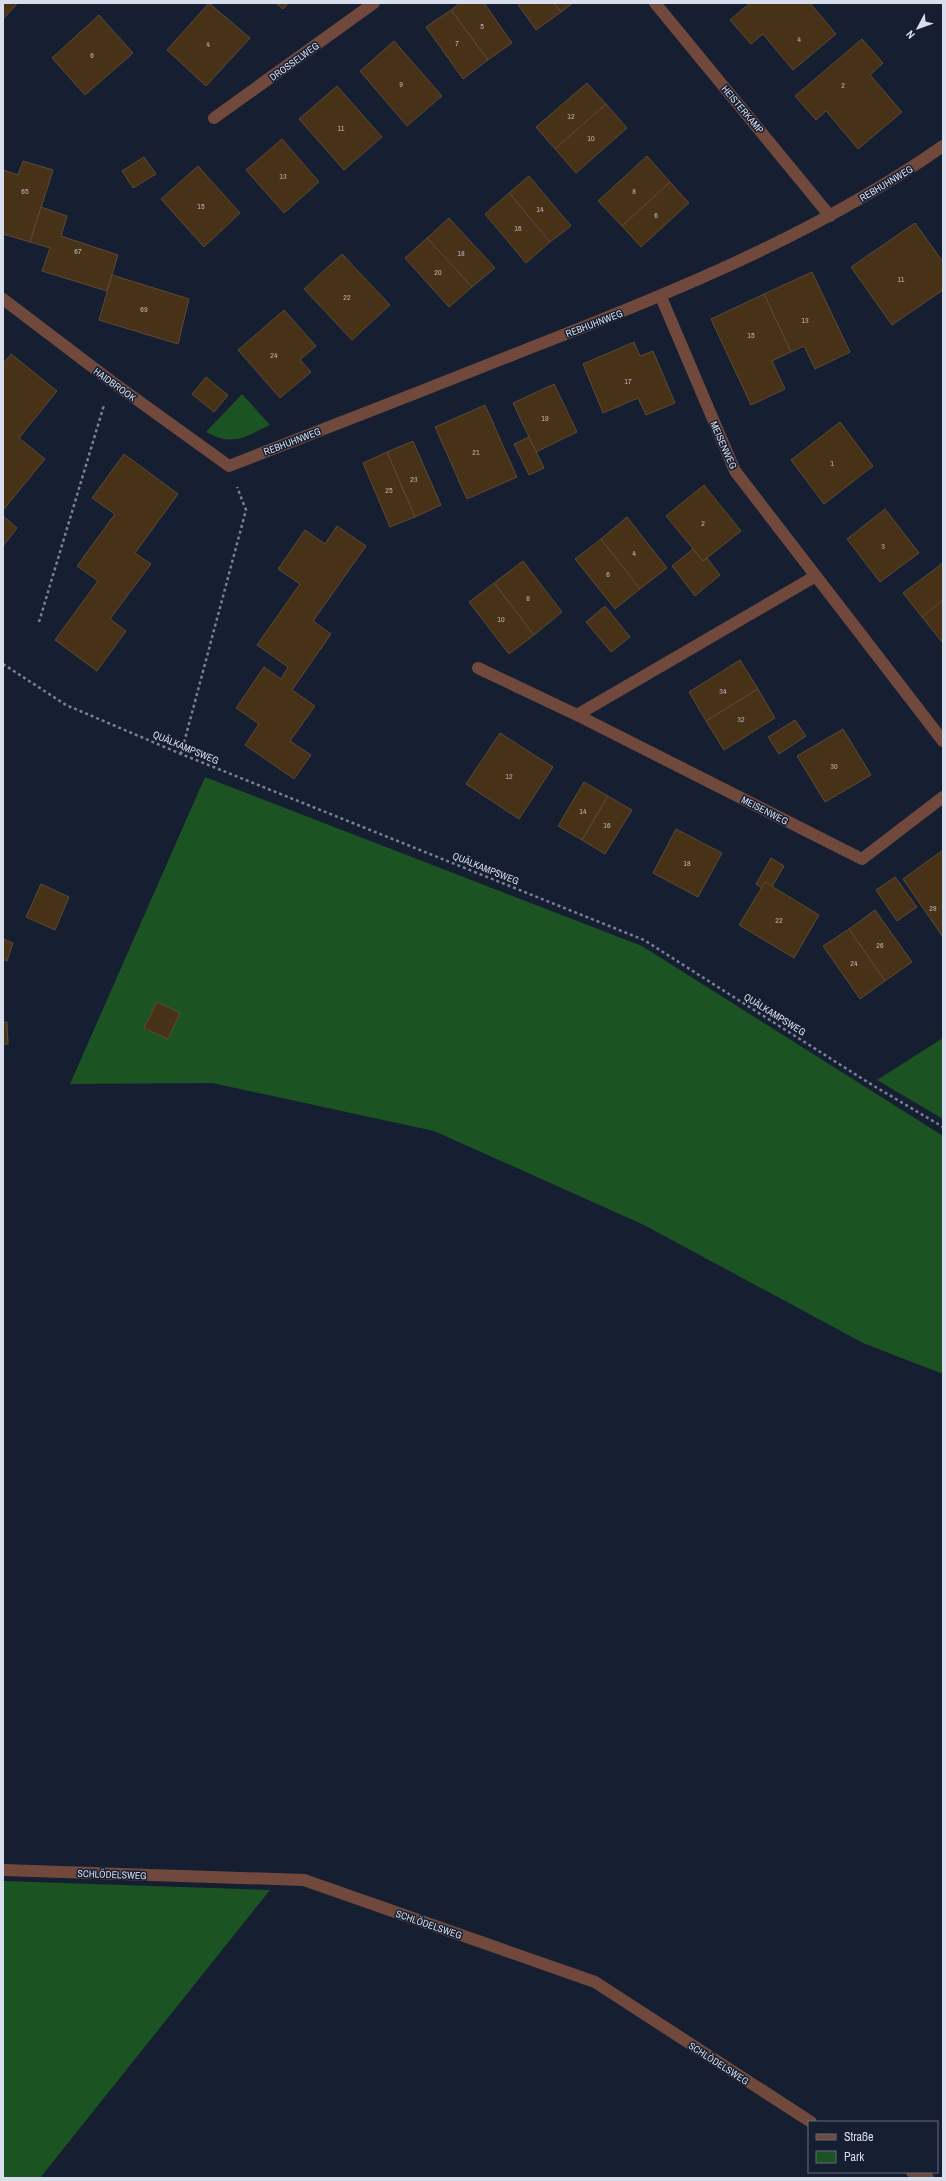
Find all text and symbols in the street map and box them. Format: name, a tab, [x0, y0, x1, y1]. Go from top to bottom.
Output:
north arrow	[898, 8, 938, 48]
house number: 5	[480, 21, 484, 31]
text: N	[903, 28, 918, 42]
house number: 4	[797, 34, 801, 44]
house number: 7	[455, 38, 459, 48]
house number: 4	[206, 39, 210, 49]
street label: DROSSELWEG	[267, 39, 322, 84]
house number: 6	[90, 50, 94, 60]
house number: 9	[399, 79, 403, 89]
house number: 2	[841, 80, 845, 90]
street label: HEISTERKAMP	[719, 83, 767, 136]
house number: 12	[567, 111, 575, 121]
house number: 11	[338, 123, 345, 133]
house number: 10	[587, 133, 595, 143]
street label: REBHUHNWEG	[857, 162, 915, 204]
house number: 13	[279, 171, 287, 181]
house number: 65	[21, 186, 29, 196]
house number: 8	[632, 186, 636, 196]
house number: 15	[197, 201, 205, 211]
house number: 14	[536, 204, 544, 214]
house number: 6	[654, 210, 658, 220]
house number: 16	[514, 223, 522, 233]
house number: 67	[74, 246, 82, 256]
house number: 18	[457, 248, 465, 258]
house number: 20	[434, 267, 442, 277]
house number: 11	[898, 274, 905, 284]
house number: 22	[343, 292, 351, 302]
house number: 69	[140, 304, 148, 314]
street label: REBHUHNWEG	[564, 307, 625, 340]
house number: 13	[801, 315, 809, 325]
house number: 15	[747, 330, 755, 340]
house number: 24	[270, 350, 278, 360]
street label: HAIDBROOK	[91, 365, 139, 404]
house number: 17	[624, 376, 632, 386]
house number: 19	[541, 413, 549, 423]
street label: MEISENWEG	[707, 419, 740, 471]
street label: REBHUHNWEG	[262, 425, 323, 458]
house number: 21	[472, 447, 480, 457]
house number: 1	[830, 458, 834, 468]
house number: 23	[410, 474, 418, 484]
house number: 25	[385, 485, 393, 495]
house number: 2	[701, 518, 705, 528]
house number: 3	[881, 541, 885, 551]
house number: 4	[632, 548, 636, 558]
house number: 6	[606, 569, 610, 579]
house number: 8	[526, 593, 530, 603]
house number: 10	[497, 614, 505, 624]
house number: 34	[719, 686, 727, 696]
house number: 32	[737, 714, 745, 724]
street label: QUÄLKAMPSWEG	[151, 728, 221, 767]
house number: 30	[830, 761, 838, 771]
house number: 12	[505, 771, 513, 781]
street label: MEISENWEG	[739, 793, 790, 828]
house number: 14	[579, 806, 587, 816]
house number: 16	[603, 820, 611, 830]
street label: QUÄLKAMPSWEG	[451, 849, 521, 888]
house number: 18	[683, 858, 691, 868]
house number: 28	[929, 903, 937, 913]
house number: 22	[775, 915, 783, 925]
house number: 26	[876, 940, 884, 950]
house number: 24	[850, 958, 858, 968]
street label: QUÄLKAMPSWEG	[741, 990, 808, 1039]
street label: SCHLÖDELSWEG	[77, 1867, 147, 1882]
street label: SCHLÖDELSWEG	[394, 1907, 464, 1942]
street label: SCHLÖDELSWEG	[686, 2039, 751, 2088]
legend	[808, 2121, 938, 2173]
text: Straße	[844, 2129, 874, 2145]
text: Park	[844, 2149, 864, 2165]

